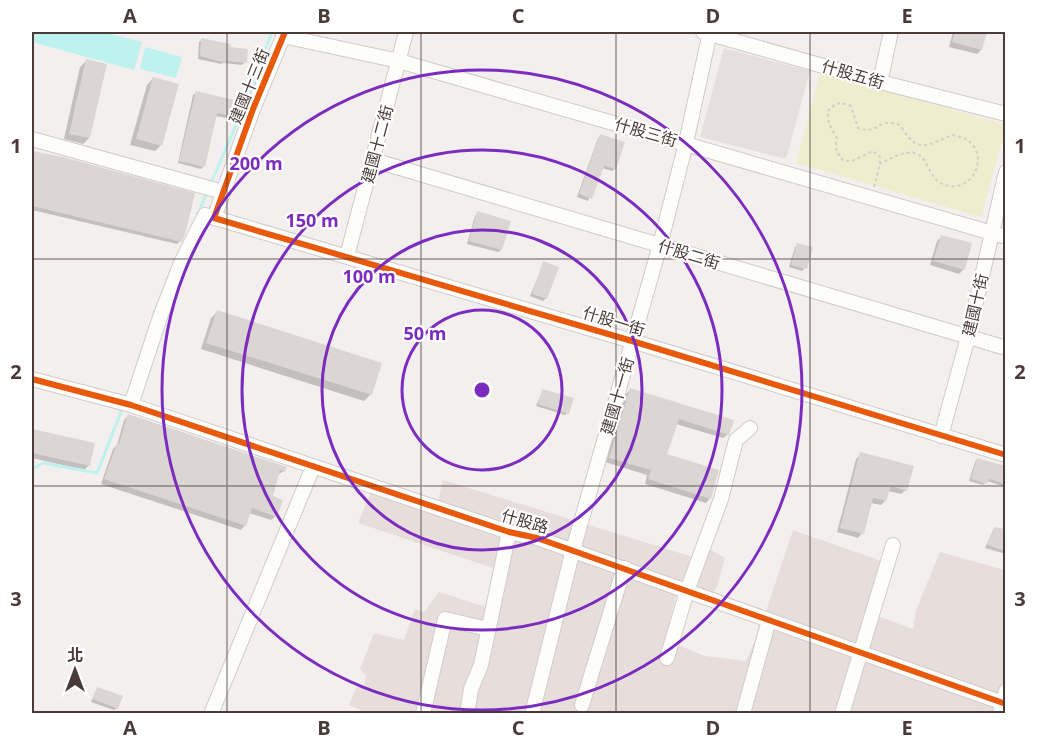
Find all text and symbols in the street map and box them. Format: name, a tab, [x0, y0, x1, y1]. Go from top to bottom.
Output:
text: A	[123, 2, 137, 29]
text: B	[317, 2, 331, 29]
text: C	[512, 2, 525, 29]
text: D	[706, 2, 720, 29]
text: E	[901, 2, 913, 29]
street label: 建國十三街	[224, 45, 274, 127]
street label: 什股五街	[819, 55, 887, 93]
street label: 建國十二街	[356, 103, 398, 185]
street label: 什股三街	[612, 113, 680, 151]
text: 1	[10, 132, 22, 159]
text: 1	[1014, 132, 1026, 159]
text: 200 m	[229, 151, 283, 175]
text: 150 m	[285, 208, 339, 232]
street label: 什股二街	[655, 234, 723, 274]
text: 100 m	[342, 264, 396, 288]
street label: 建國十街	[957, 271, 993, 339]
street label: 什股一街	[580, 301, 648, 341]
text: 50 m	[404, 321, 446, 345]
street label: 建國十一街	[595, 355, 639, 437]
text: 2	[10, 358, 22, 385]
text: 2	[1014, 358, 1026, 385]
centre of rings	[472, 380, 492, 400]
street label: 什股路	[499, 504, 551, 538]
text: 3	[10, 585, 22, 612]
text: 3	[1014, 585, 1026, 612]
north arrow	[45, 640, 105, 700]
text: 北	[67, 644, 83, 666]
text: A	[123, 714, 137, 741]
text: B	[317, 714, 331, 741]
text: C	[512, 714, 525, 741]
text: D	[706, 714, 720, 741]
text: E	[901, 714, 913, 741]

